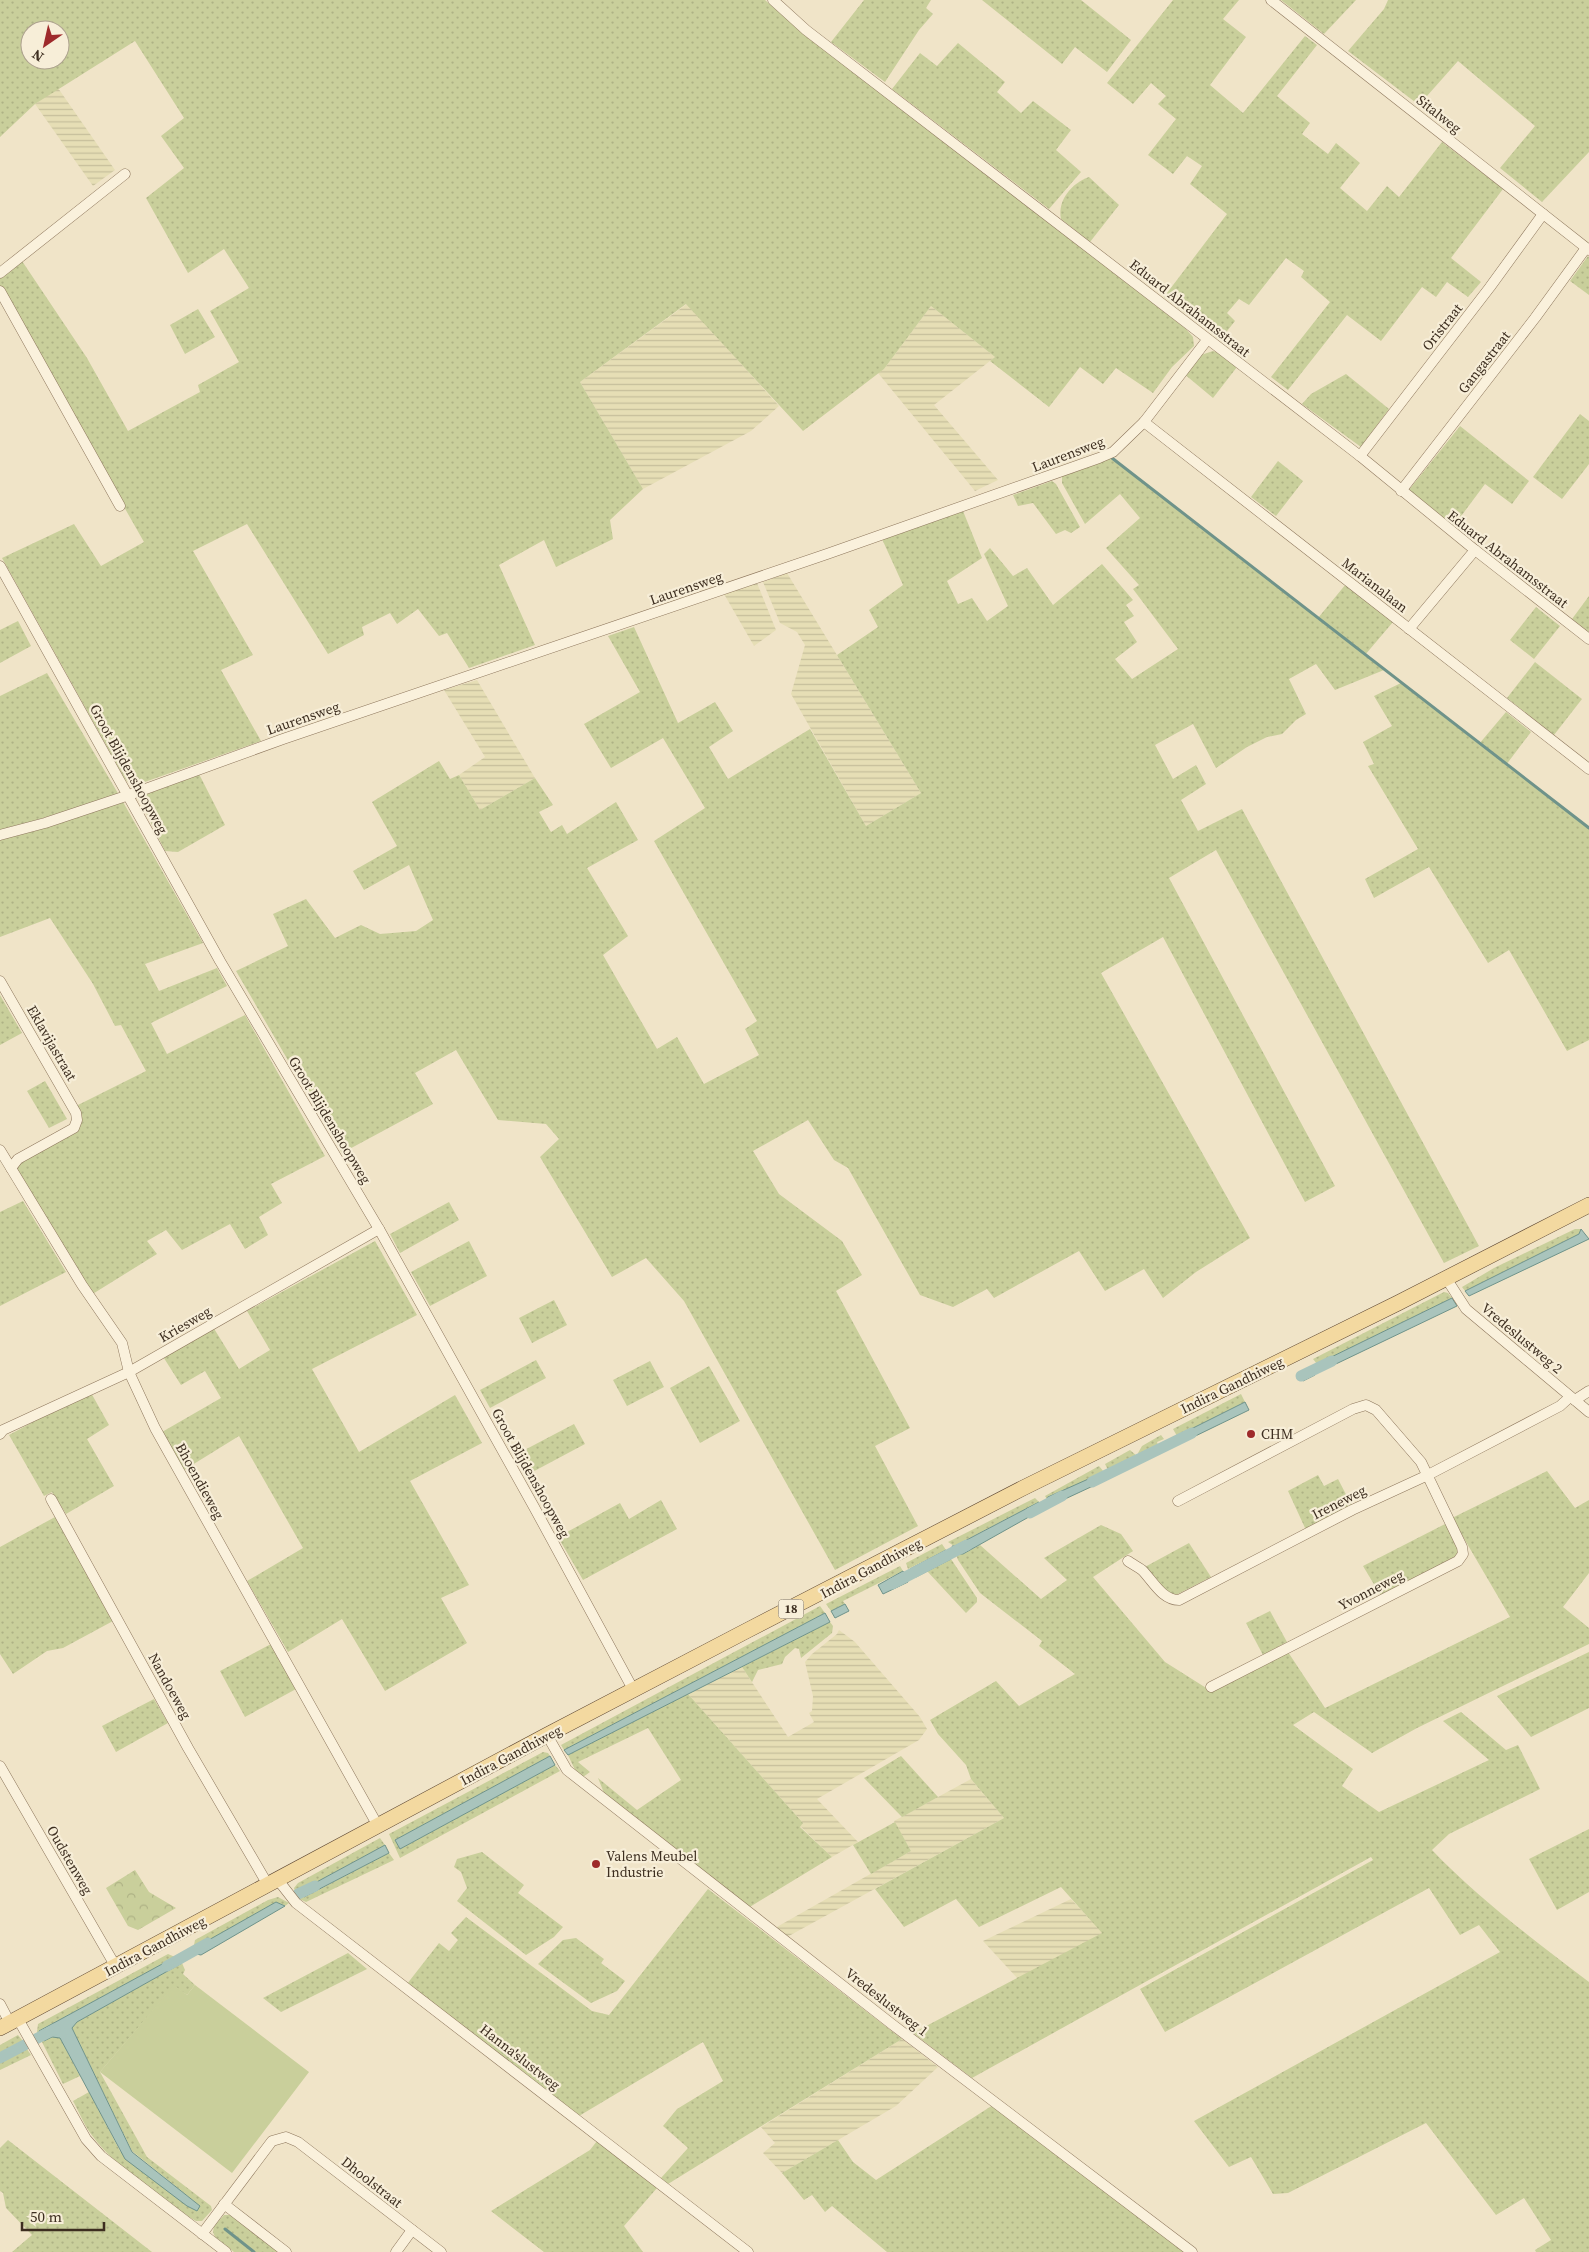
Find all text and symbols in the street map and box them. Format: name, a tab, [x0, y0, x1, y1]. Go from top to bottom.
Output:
north arrow	[20, 20, 70, 70]
text: N	[28, 45, 48, 67]
street label: Sitalweg	[1412, 90, 1466, 138]
street label: Eduard Abrahamsstraat	[1125, 255, 1255, 362]
street label: Oristraat	[1417, 299, 1467, 355]
street label: Gangastraat	[1453, 326, 1515, 397]
street label: Laurensweg	[1029, 431, 1107, 477]
street label: Eduard Abrahamsstraat	[1443, 506, 1573, 613]
street label: Marianalaan	[1338, 553, 1413, 617]
street label: Laurensweg	[647, 566, 725, 610]
street label: Laurensweg	[264, 696, 342, 740]
street label: Groot Blijdenshoopweg	[85, 701, 173, 837]
street label: Eklavijastraat	[22, 1001, 82, 1085]
street label: Groot Blijdenshoopweg	[284, 1053, 376, 1187]
street label: Vredeslustweg 2	[1477, 1298, 1567, 1378]
street label: Kriesweg	[155, 1301, 215, 1347]
street label: Indira Gandhiweg	[1177, 1351, 1287, 1419]
street label: Groot Blijdenshoopweg	[487, 1405, 575, 1541]
place label: CHM	[1261, 1424, 1294, 1444]
marker: CHM	[1245, 1428, 1257, 1440]
street label: Bhoendieweg	[171, 1439, 229, 1523]
street label: Ireneweg	[1308, 1480, 1370, 1524]
street label: Indira Gandhiweg	[817, 1533, 925, 1603]
street label: Yvonneweg	[1335, 1565, 1407, 1615]
road number: 18	[778, 1600, 804, 1618]
street label: Nandoeweg	[144, 1649, 196, 1723]
street label: Indira Gandhiweg	[457, 1720, 565, 1790]
street label: Oudstenweg	[42, 1822, 98, 1898]
place label: Valens Meubel Industrie	[606, 1846, 697, 1882]
marker: Valens Meubel Industrie	[590, 1858, 602, 1870]
street label: Indira Gandhiweg	[101, 1911, 209, 1981]
street label: Vredeslustweg 1	[841, 1963, 933, 2041]
street label: Hanna'slustweg	[476, 2019, 564, 2095]
street label: Dhoolstraat	[337, 2152, 407, 2213]
scale bar	[22, 2200, 105, 2232]
text: 50 m	[30, 2206, 62, 2227]

